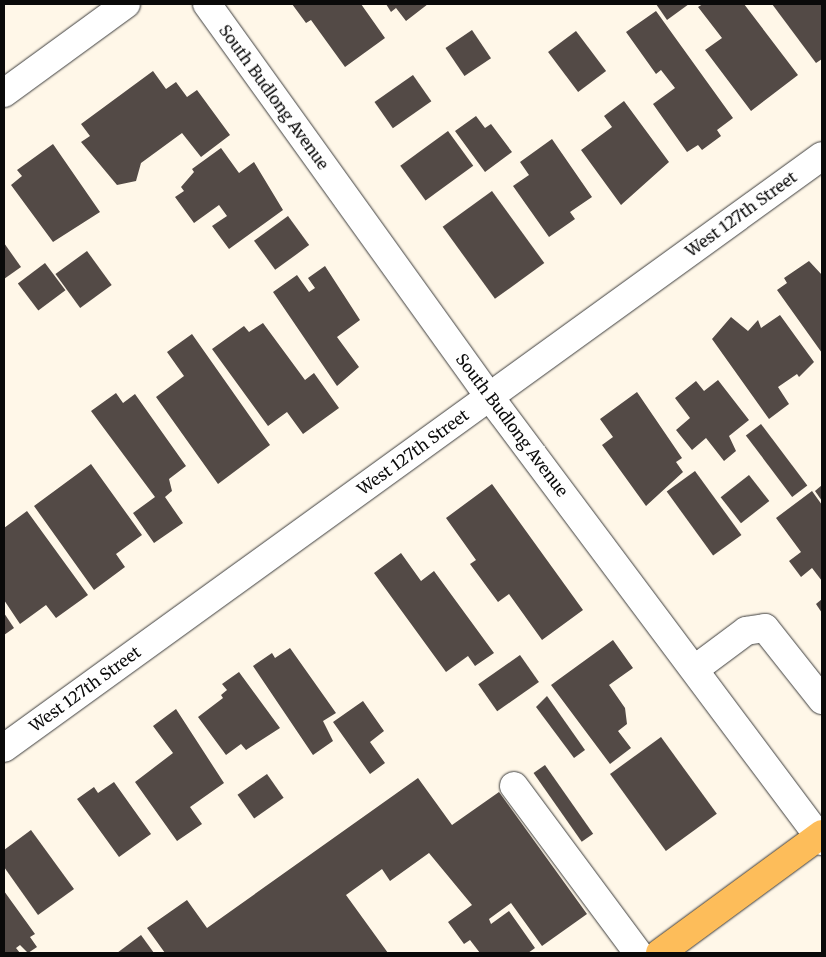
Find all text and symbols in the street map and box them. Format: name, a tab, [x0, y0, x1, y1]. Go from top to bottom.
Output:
street label: South Budlong Avenue	[215, 21, 333, 173]
street label: West 127th Street	[682, 167, 800, 261]
street label: South Budlong Avenue	[452, 350, 572, 500]
street label: West 127th Street	[354, 405, 472, 499]
street label: West 127th Street	[26, 642, 144, 736]

